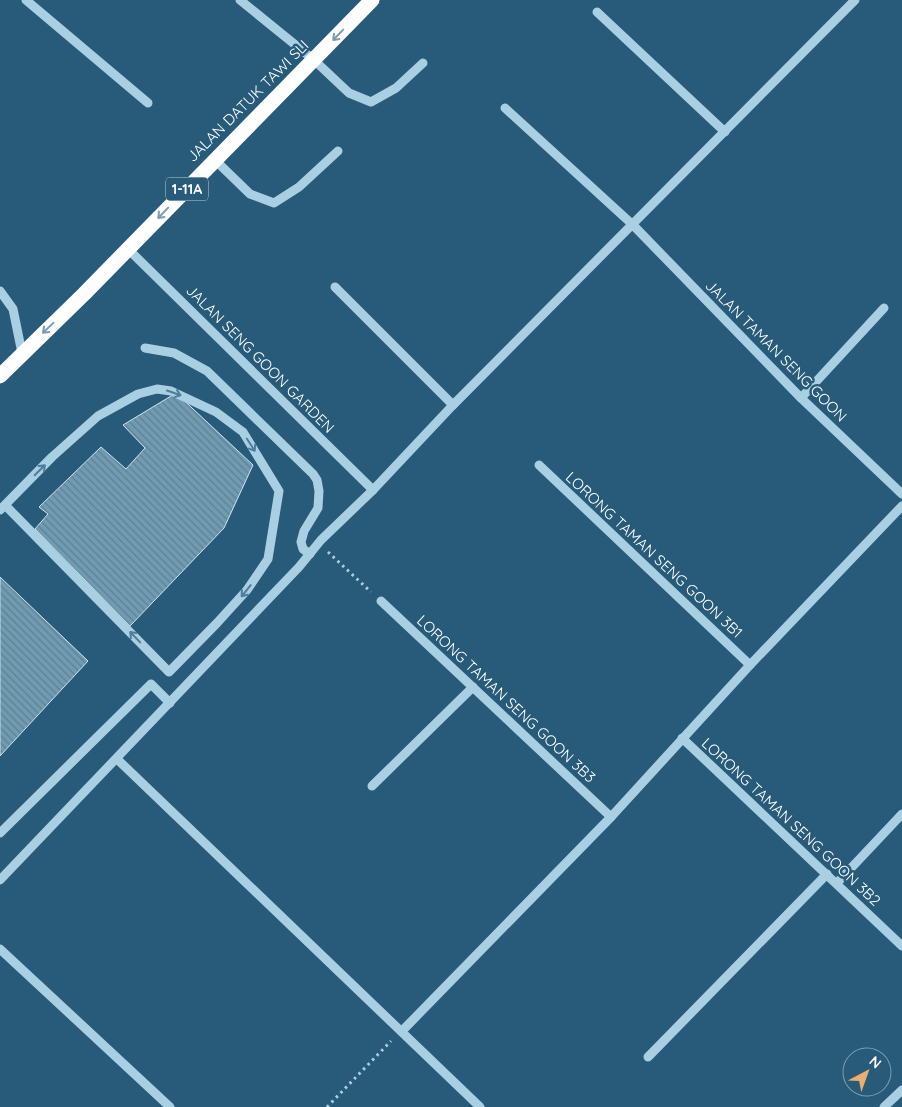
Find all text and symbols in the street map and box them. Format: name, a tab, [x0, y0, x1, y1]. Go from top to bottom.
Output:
one-way arrow	[332, 29, 344, 41]
street label: JALAN DATUK TAWI SLI	[183, 36, 313, 166]
road number: 1-11A	[166, 178, 208, 200]
one-way arrow	[157, 207, 169, 219]
street label: JALAN TAMAN SENG GOON	[702, 276, 851, 425]
street label: JALAN SENG GOON GARDEN	[182, 281, 338, 437]
one-way arrow	[41, 322, 54, 334]
one-way arrow	[165, 389, 181, 398]
one-way arrow	[246, 437, 256, 451]
one-way arrow	[33, 465, 45, 477]
street label: LORONG TAMAN SENG GOON 3B1	[562, 467, 747, 642]
one-way arrow	[240, 584, 251, 597]
street label: LORONG TAMAN SENG GOON 3B3	[413, 611, 600, 787]
one-way arrow	[129, 631, 141, 643]
street label: LORONG TAMAN SENG GOON 3B2	[698, 734, 885, 910]
north arrow	[842, 1047, 892, 1097]
text: N	[866, 1052, 885, 1072]

